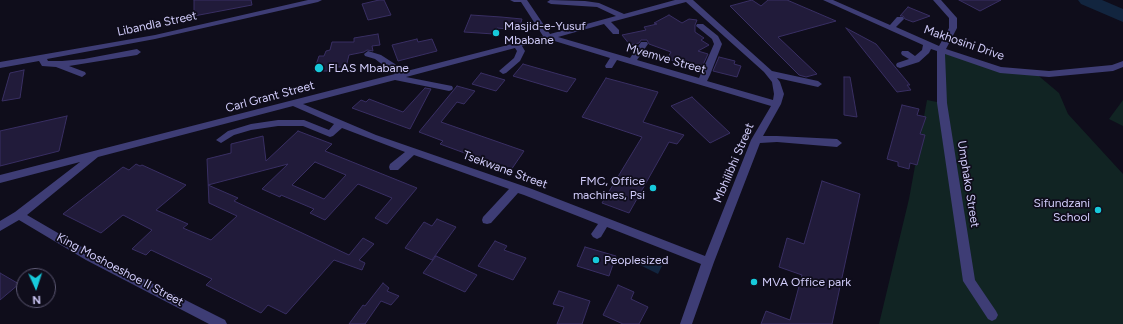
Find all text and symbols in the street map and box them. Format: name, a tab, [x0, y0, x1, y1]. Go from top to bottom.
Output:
street label: Libandla Street	[116, 9, 198, 39]
place label: Masjid-e-Yusuf Mbabane	[504, 19, 586, 47]
street label: Makhosini Drive	[922, 22, 1006, 64]
marker: Masjid-e-Yusuf Mbabane	[491, 28, 501, 38]
street label: Mvemve Street	[625, 41, 707, 77]
place label: FLAS Mbabane	[328, 61, 409, 75]
marker: FLAS Mbabane	[313, 62, 325, 74]
street label: Carl Grant Street	[224, 78, 316, 116]
street label: Mbhilibhi Street	[711, 121, 757, 205]
street label: Umphako Street	[954, 140, 982, 228]
street label: Tsekwane Street	[461, 148, 549, 192]
place label: FMC, Office machines, Psi	[573, 174, 645, 202]
marker: FMC, Office machines, Psi	[648, 183, 658, 193]
place label: Sifundzani School	[1034, 196, 1090, 224]
marker: Sifundzani School	[1093, 205, 1103, 215]
street label: King Moshoeshoe II Street	[54, 230, 186, 310]
place label: Peoplesized	[604, 253, 668, 267]
marker: Peoplesized	[591, 255, 601, 265]
north arrow	[16, 268, 56, 308]
place label: MVA Office park	[762, 275, 851, 289]
marker: MVA Office park	[749, 277, 759, 287]
text: N	[32, 293, 41, 306]

